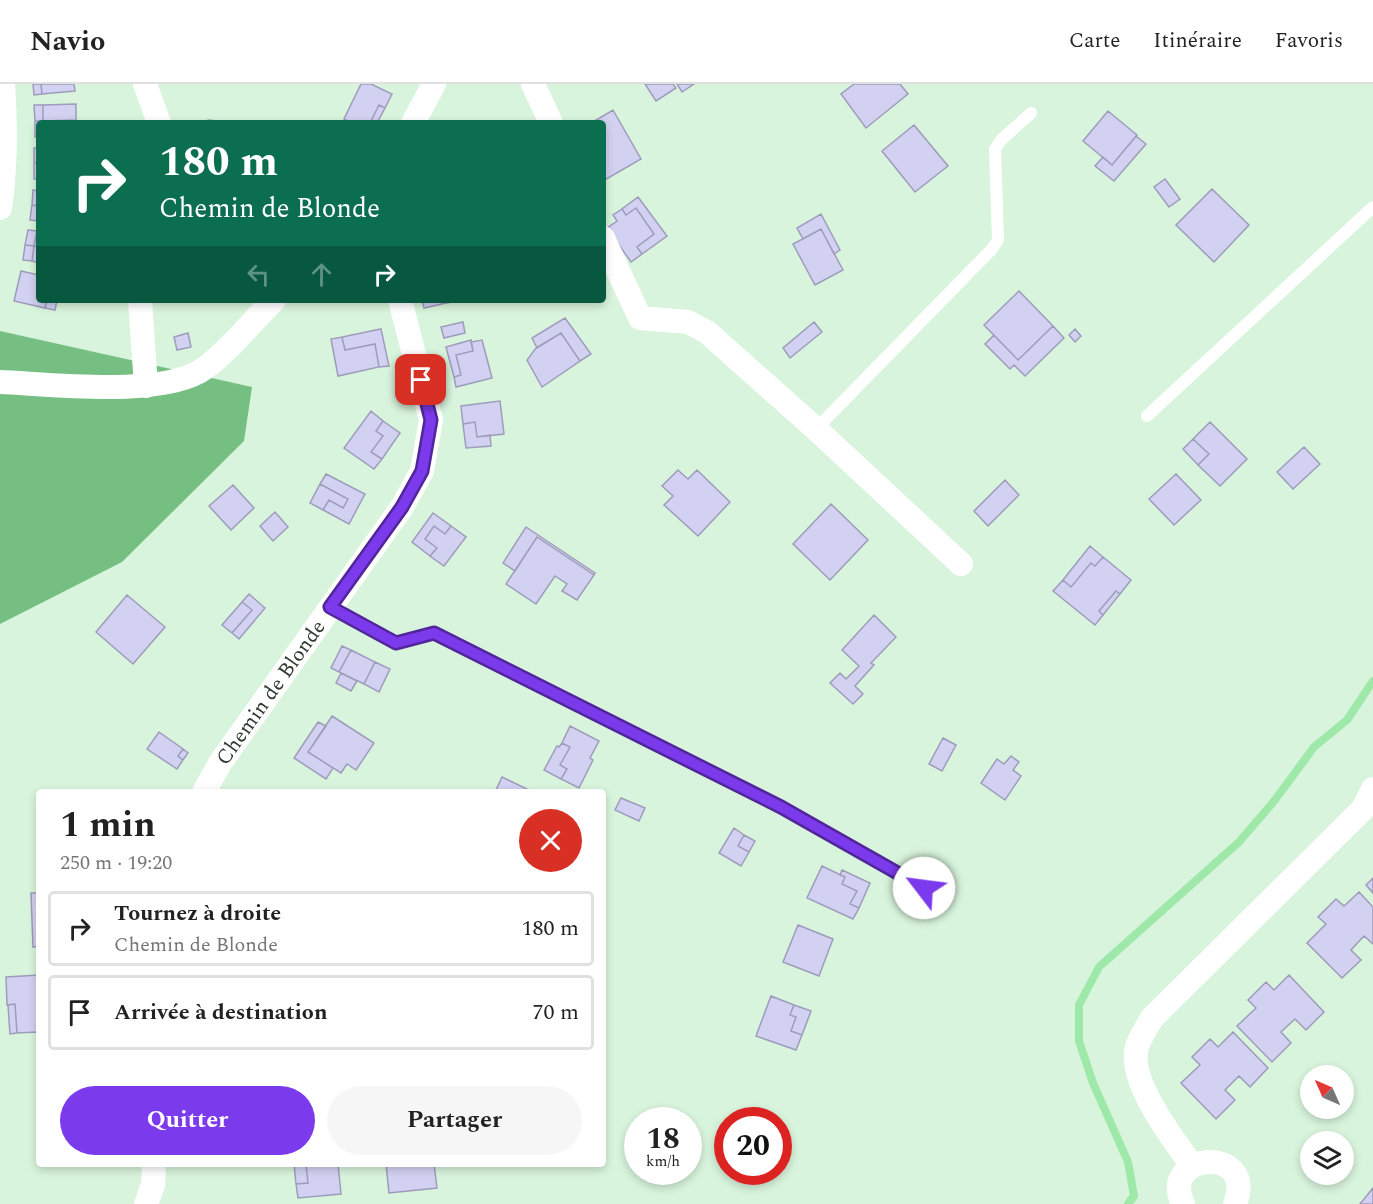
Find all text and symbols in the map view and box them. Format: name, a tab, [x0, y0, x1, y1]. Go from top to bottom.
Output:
text: Navio	[30, 20, 105, 63]
text: Carte	[1069, 25, 1120, 57]
text: Itinéraire	[1153, 25, 1242, 57]
text: Favoris	[1275, 25, 1343, 57]
text: 180 m	[159, 131, 278, 194]
icon: right	[60, 144, 138, 222]
text: Chemin de Blonde	[159, 188, 380, 230]
icon: left	[242, 258, 275, 291]
icon: ahead	[305, 258, 338, 291]
icon: right	[368, 258, 401, 291]
pin	[395, 354, 446, 405]
icon: arrive	[404, 363, 437, 396]
street label: Chemin de Blonde	[208, 613, 334, 772]
text: 1 min	[60, 798, 156, 853]
button: close	[519, 809, 582, 872]
text: 250 m · 19:20	[60, 848, 172, 878]
position arrow	[892, 856, 956, 920]
text: Tournez à droite	[114, 897, 281, 930]
icon: right	[63, 912, 96, 945]
text: 180 m	[522, 912, 579, 945]
text: Chemin de Blonde	[114, 930, 278, 960]
icon: arrive	[63, 996, 96, 1029]
text: Arrivée à destination	[114, 996, 328, 1029]
text: 70 m	[533, 996, 579, 1029]
north arrow	[1300, 1065, 1354, 1119]
map controls	[1300, 1065, 1354, 1185]
button: Quitter	[60, 1086, 315, 1155]
button: Partager	[327, 1086, 582, 1155]
speed limit sign: 20	[714, 1107, 792, 1185]
text: 18	[646, 1116, 680, 1162]
button: layers	[1300, 1131, 1354, 1185]
text: km/h	[646, 1150, 680, 1173]

